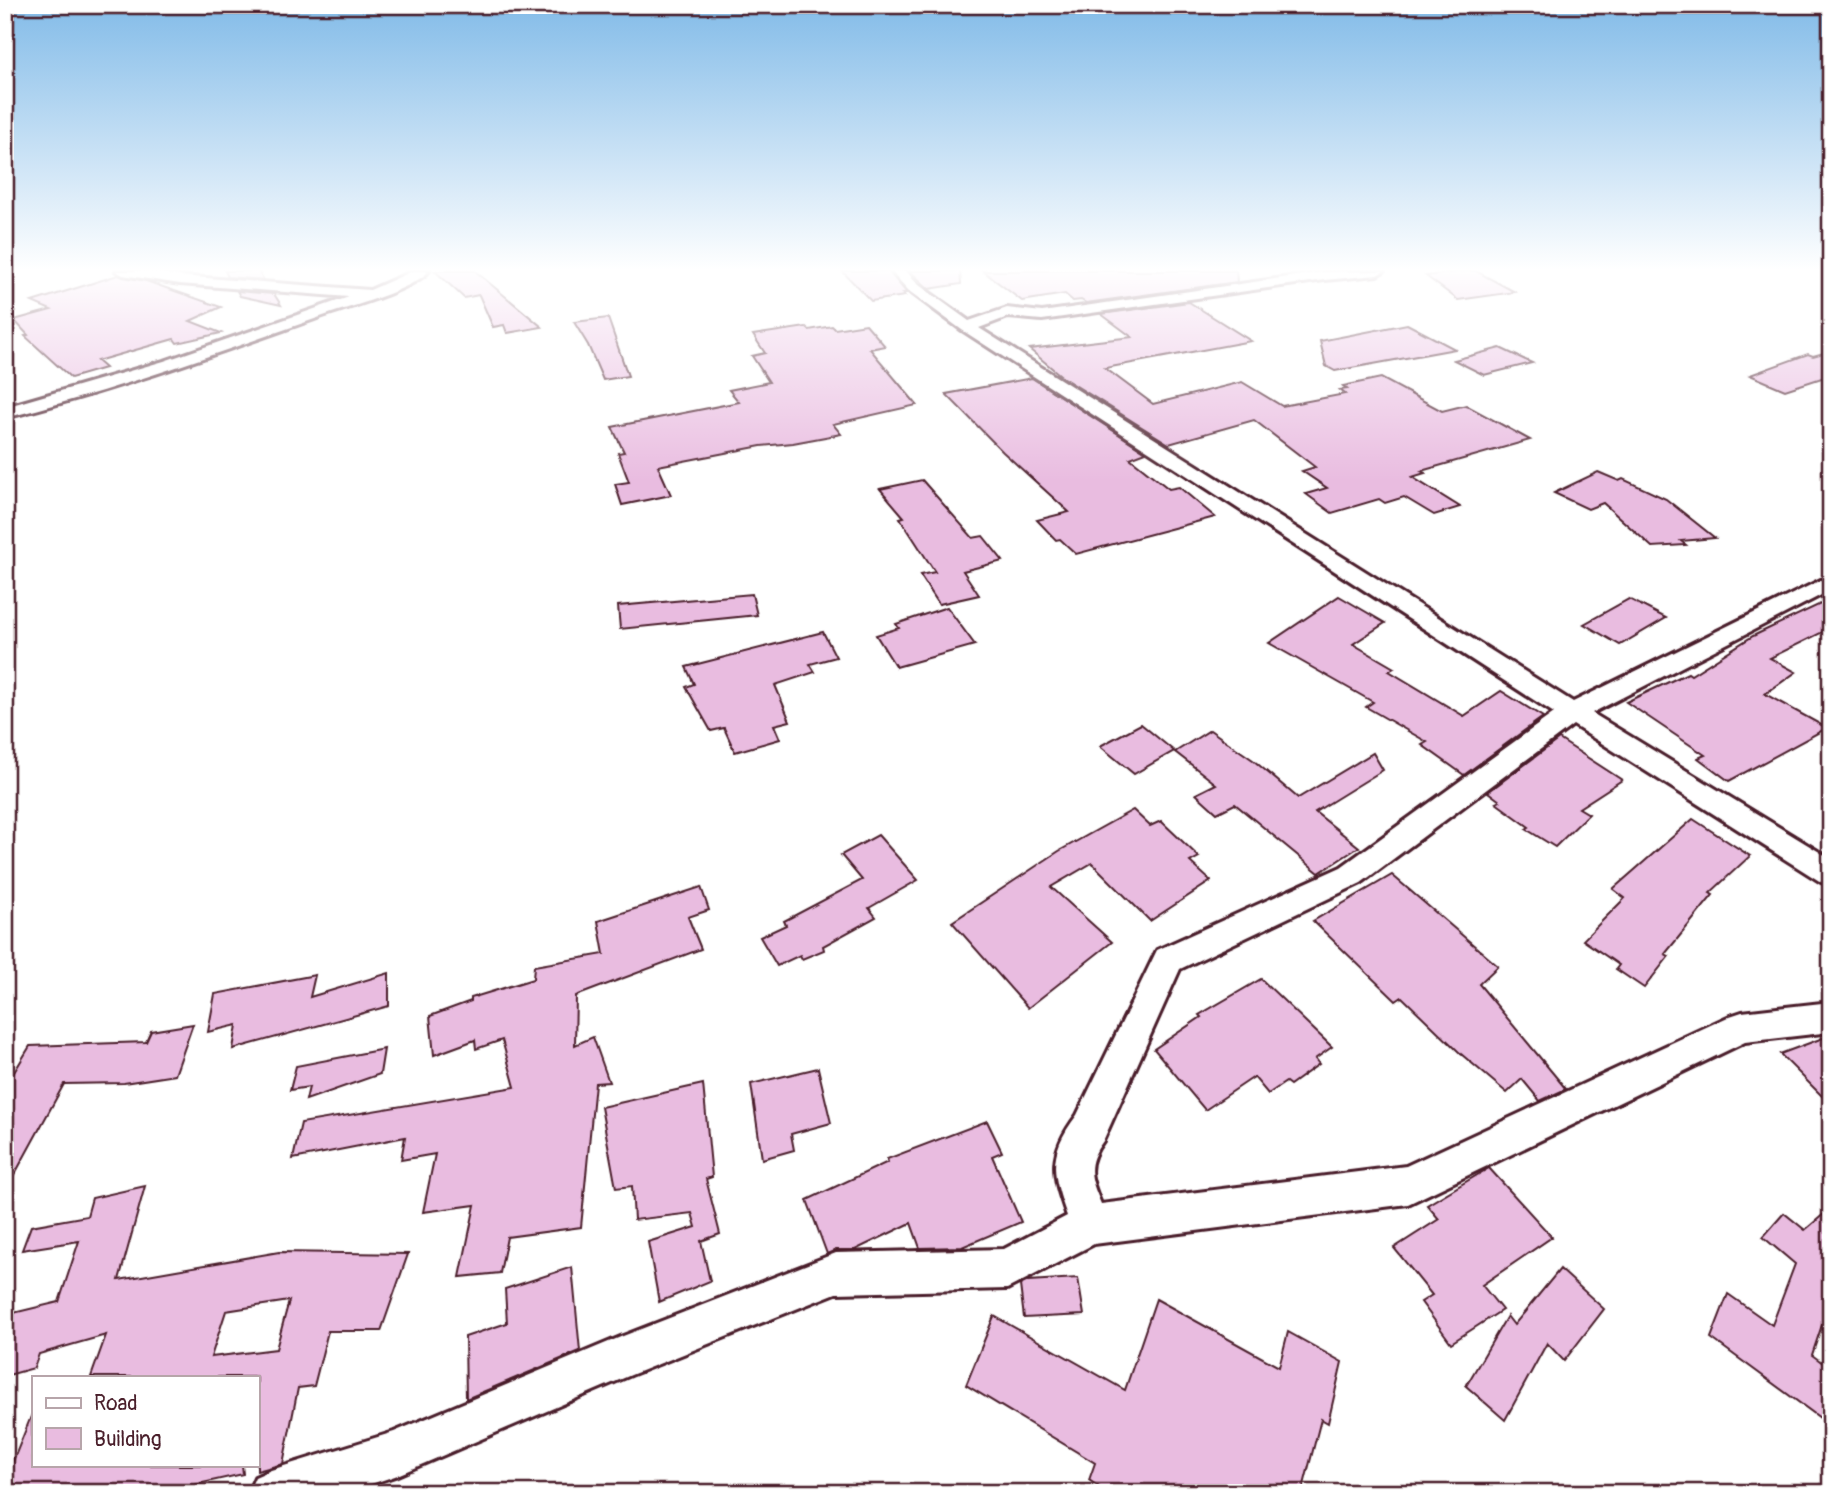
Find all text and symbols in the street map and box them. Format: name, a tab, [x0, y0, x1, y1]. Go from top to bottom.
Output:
legend	[32, 1376, 259, 1466]
text: Road	[94, 1390, 138, 1417]
text: Building	[94, 1426, 161, 1453]

